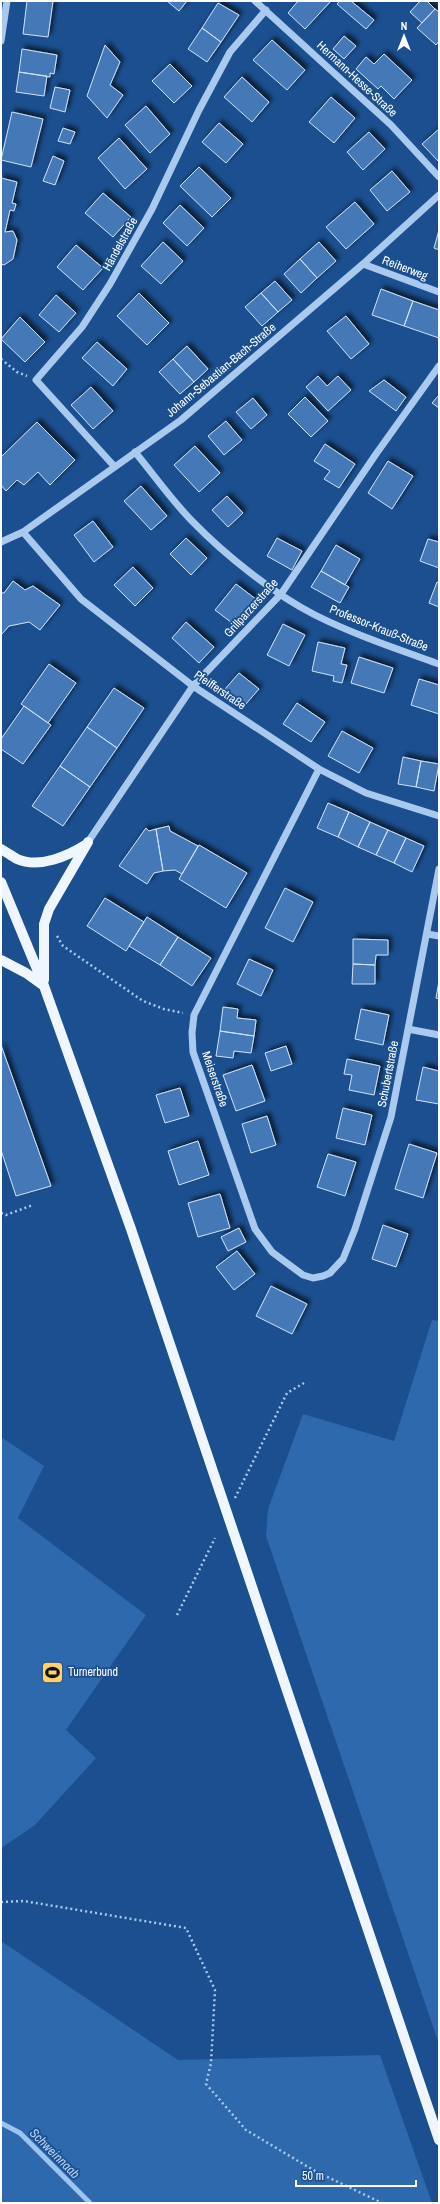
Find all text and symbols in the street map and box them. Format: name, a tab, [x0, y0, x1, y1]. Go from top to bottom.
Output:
north arrow	[384, 16, 424, 56]
text: N	[401, 19, 407, 33]
street label: Hermann-Hesse-Straße	[313, 38, 401, 120]
street label: Händelstraße	[99, 214, 141, 274]
street label: Reiherweg	[380, 252, 431, 284]
street label: Johann-Sebastian-Bach-Straße	[163, 319, 279, 421]
street label: Grillparzerstraße	[220, 575, 282, 641]
street label: Professor-Krauß-Straße	[327, 601, 431, 655]
street label: Pfeifferstraße	[191, 667, 249, 713]
street label: Schubertstraße	[374, 1039, 402, 1109]
street label: Meiserstraße	[198, 1049, 232, 1109]
sports icon: Turnerbund	[40, 1659, 66, 1685]
place label: Turnerbund	[68, 1664, 118, 1680]
water label: Schweinnaab	[26, 2125, 84, 2182]
scale bar	[296, 2162, 416, 2188]
text: 50 m	[302, 2168, 324, 2184]

